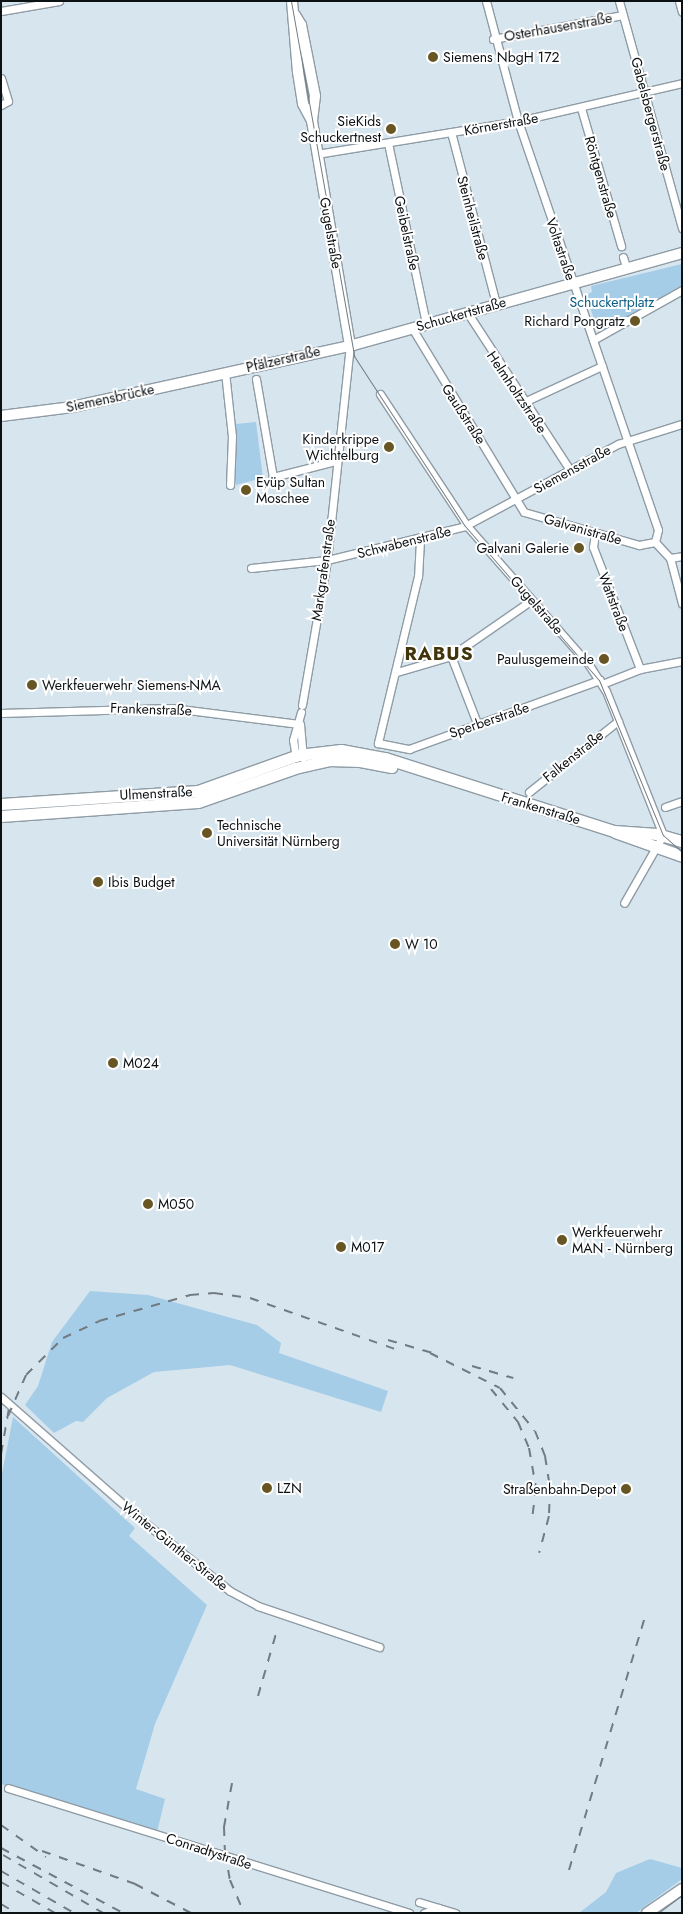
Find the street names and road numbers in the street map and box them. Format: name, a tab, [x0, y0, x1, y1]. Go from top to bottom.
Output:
street label: Osterhausenstraße	[503, 9, 613, 45]
street label: Gabelsbergerstraße	[628, 55, 674, 173]
street label: Körnerstraße	[463, 109, 539, 139]
street label: Röntgenstraße	[581, 134, 621, 220]
street label: Steinheilstraße	[454, 174, 492, 262]
street label: Geibelstraße	[391, 194, 423, 272]
street label: Gugelstraße	[316, 196, 346, 270]
street label: Voltastraße	[543, 216, 579, 282]
street label: Schuckertstraße	[414, 293, 508, 335]
street label: Pfälzerstraße	[244, 342, 322, 376]
street label: Helmholtzstraße	[483, 348, 551, 436]
street label: Siemensbrücke	[64, 380, 156, 416]
street label: Gaußstraße	[438, 381, 490, 447]
street label: Siemensstraße	[531, 441, 613, 497]
street label: Galvanistraße	[542, 510, 624, 548]
street label: Markgrafenstraße	[308, 518, 338, 622]
street label: Schwabenstraße	[355, 522, 453, 562]
street label: Wattstraße	[595, 570, 633, 634]
street label: Gugelstraße	[507, 572, 567, 638]
street label: Sperberstraße	[447, 698, 531, 742]
street label: Frankenstraße	[110, 699, 192, 719]
street label: Falkenstraße	[539, 727, 607, 785]
street label: Ulmenstraße	[119, 783, 193, 803]
street label: Frankenstraße	[499, 788, 583, 828]
street label: Winter-Günther-Straße	[118, 1498, 232, 1594]
street label: Conradtystraße	[164, 1829, 254, 1873]

